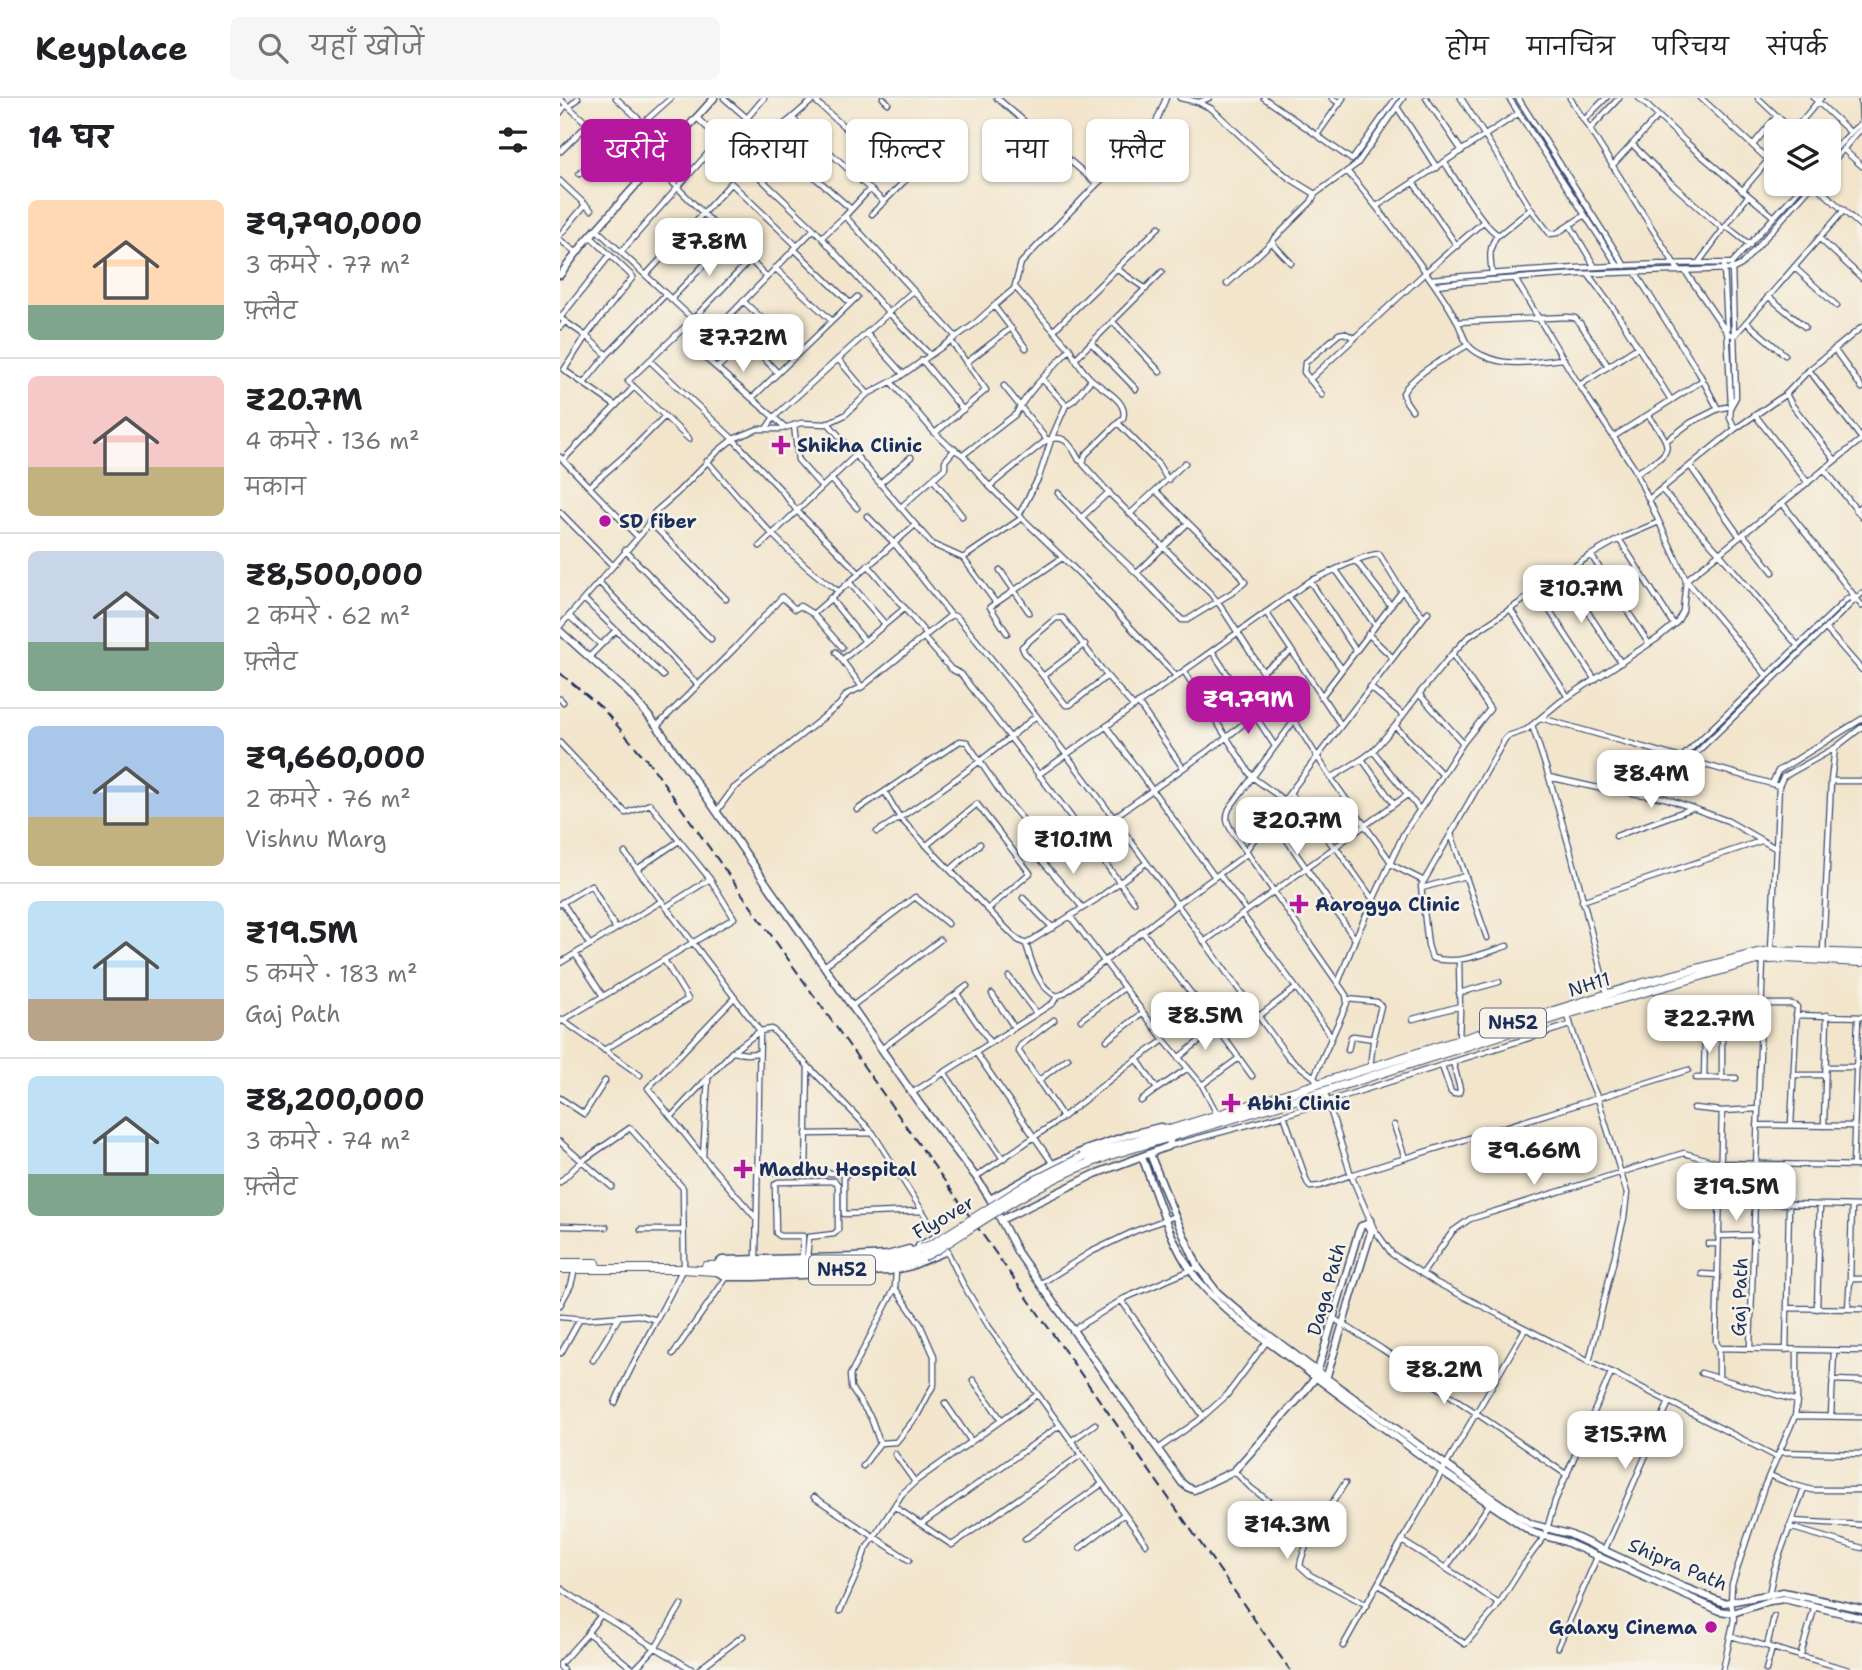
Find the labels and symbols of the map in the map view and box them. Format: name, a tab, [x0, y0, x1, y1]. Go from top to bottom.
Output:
pin: ₹7.8M	[660, 218, 758, 278]
pin: ₹7.72M	[686, 314, 800, 374]
place label: Shikha Clinic	[797, 433, 922, 458]
marker: Shikha Clinic	[771, 435, 791, 455]
place label: SD fiber	[619, 509, 697, 534]
marker: SD fiber	[597, 513, 613, 529]
pin: ₹10.7M	[1524, 566, 1638, 625]
pin: ₹9.79M	[1191, 676, 1305, 736]
pin: ₹8.4M	[1602, 750, 1700, 810]
pin: ₹20.7M	[1240, 798, 1354, 857]
pin: ₹10.1M	[1016, 816, 1130, 876]
place label: Aarogya Clinic	[1315, 892, 1460, 917]
marker: Aarogya Clinic	[1289, 894, 1309, 914]
street label: NH11	[1565, 966, 1613, 1003]
pin: ₹8.5M	[1156, 992, 1254, 1052]
pin: ₹22.7M	[1652, 996, 1766, 1055]
road number: NH52	[1480, 1008, 1546, 1038]
place label: Abhi Clinic	[1247, 1091, 1351, 1116]
marker: Abhi Clinic	[1221, 1093, 1241, 1113]
pin: ₹9.66M	[1477, 1128, 1591, 1187]
place label: Madhu Hospital	[759, 1157, 917, 1182]
marker: Madhu Hospital	[733, 1159, 753, 1179]
pin: ₹19.5M	[1679, 1164, 1793, 1223]
street label: Flyover	[908, 1190, 978, 1245]
street label: Daga Path	[1301, 1240, 1352, 1338]
road number: NH52	[809, 1255, 875, 1284]
street label: Gaj Path	[1726, 1257, 1753, 1337]
pin: ₹8.2M	[1395, 1346, 1493, 1406]
pin: ₹15.7M	[1568, 1412, 1682, 1471]
pin: ₹14.3M	[1230, 1502, 1344, 1561]
street label: Shipra Path	[1624, 1532, 1731, 1597]
place label: Galaxy Cinema	[1549, 1615, 1697, 1640]
marker: Galaxy Cinema	[1703, 1619, 1719, 1635]

